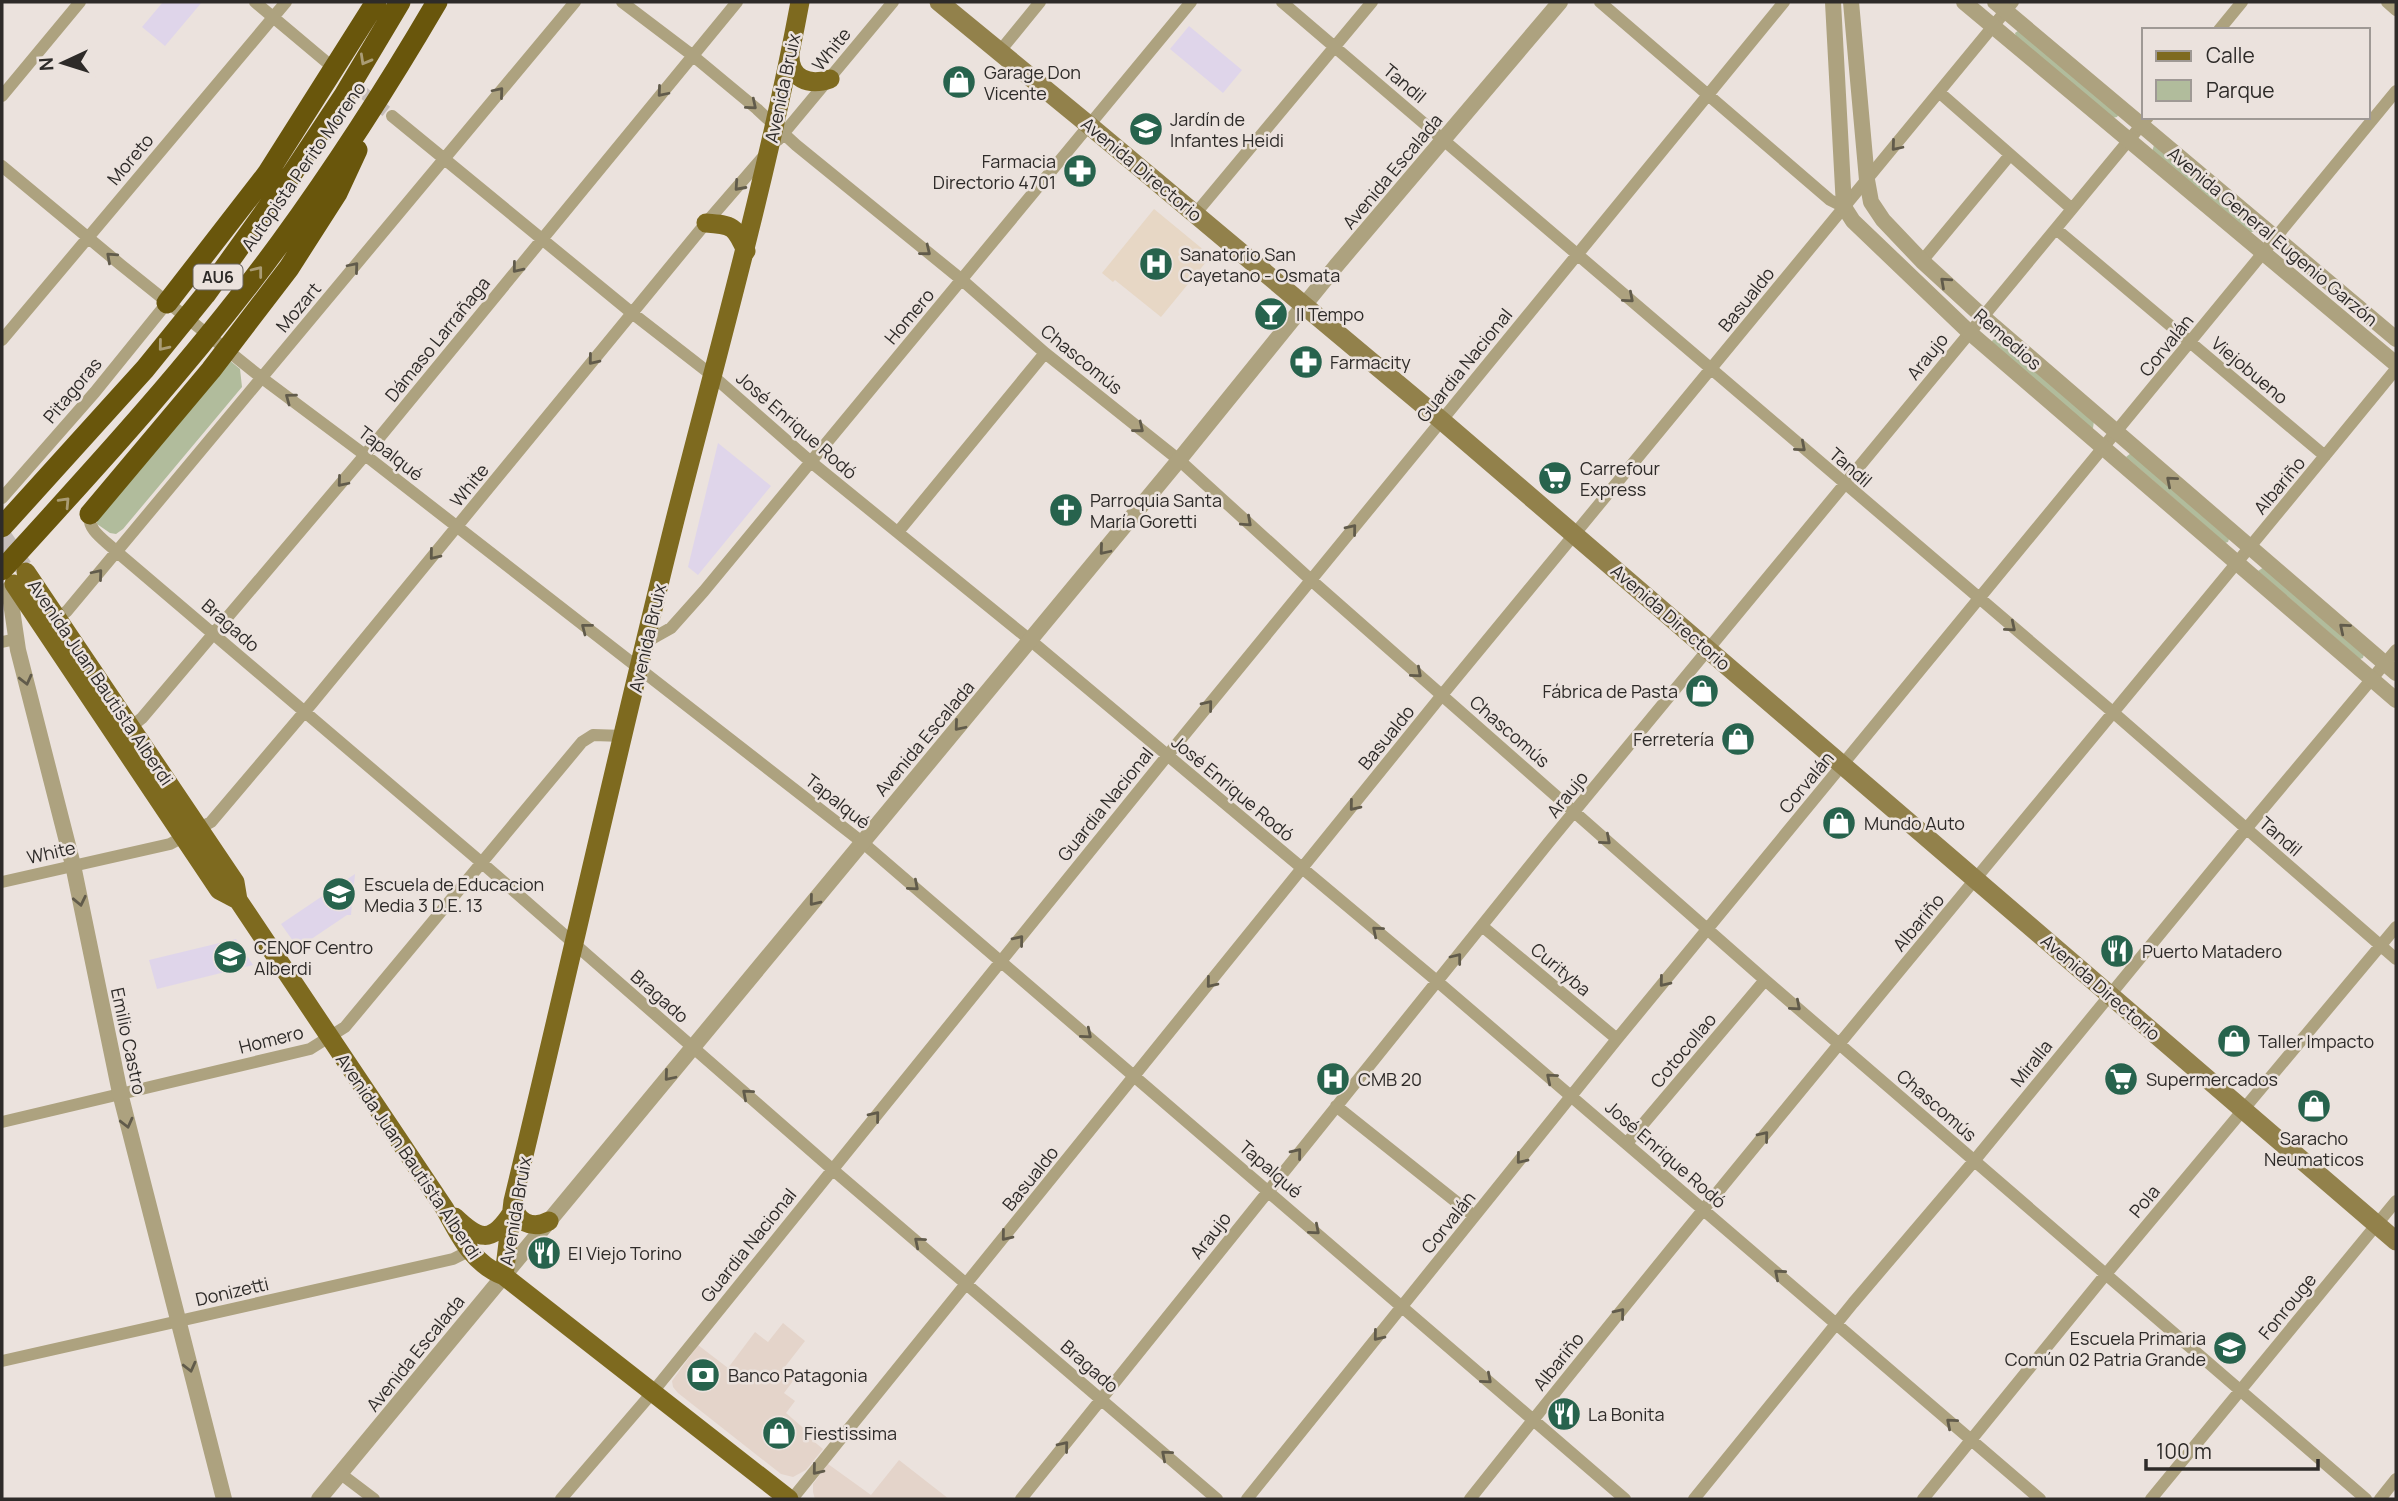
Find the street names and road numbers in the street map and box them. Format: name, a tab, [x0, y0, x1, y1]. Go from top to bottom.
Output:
street label: White	[806, 22, 856, 76]
street label: Avenida Bruix	[759, 31, 805, 145]
street label: Tandil	[1378, 58, 1432, 108]
street label: Autopista Perito Moreno	[235, 77, 371, 255]
street label: Avenida Escalada	[1337, 108, 1447, 234]
street label: Avenida Directorio	[1077, 111, 1207, 227]
street label: Moreto	[101, 128, 159, 190]
street label: Avenida General Eugenio Garzón	[2163, 141, 2383, 331]
street label: Basualdo	[1713, 262, 1779, 336]
road number: AU6	[194, 264, 242, 290]
street label: Dámaso Larrañaga	[379, 272, 495, 406]
street label: Mozart	[270, 277, 326, 337]
street label: Homero	[879, 283, 939, 349]
street label: Guardia Nacional	[1411, 303, 1517, 427]
street label: Remedios	[1969, 303, 2047, 375]
street label: Corvalán	[2134, 309, 2198, 381]
street label: Chascomús	[1036, 319, 1128, 399]
street label: Araujo	[1901, 328, 1953, 384]
street label: Viejobueno	[2207, 331, 2293, 409]
street label: Pitagoras	[37, 352, 107, 428]
street label: José Enrique Rodó	[731, 366, 863, 484]
street label: Tapalqué	[354, 420, 428, 486]
street label: Tandil	[1825, 442, 1877, 492]
street label: Albariño	[2248, 451, 2310, 519]
street label: White	[444, 458, 494, 512]
street label: Avenida Directorio	[1606, 558, 1736, 676]
street label: Avenida Juan Bautista Alberdi	[23, 574, 179, 790]
street label: Avenida Bruix	[623, 581, 671, 695]
street label: Bragado	[197, 593, 265, 657]
street label: Avenida Escalada	[869, 675, 979, 801]
street label: Chascomús	[1465, 690, 1555, 772]
street label: Basualdo	[1353, 700, 1419, 774]
street label: José Enrique Rodó	[1167, 730, 1299, 846]
street label: Guardia Nacional	[1052, 742, 1158, 866]
street label: Corvalán	[1773, 746, 1839, 818]
street label: Araujo	[1541, 766, 1593, 822]
street label: Tapalqué	[801, 768, 875, 834]
street label: Tandil	[2255, 811, 2307, 861]
street label: White	[24, 835, 78, 869]
street label: Albariño	[1887, 888, 1949, 956]
street label: Avenida Directorio	[2036, 928, 2166, 1046]
street label: Curityba	[1526, 937, 1596, 1001]
street label: Bragado	[626, 964, 694, 1028]
street label: Emilio Castro	[106, 985, 152, 1097]
street label: Cotocollao	[1645, 1008, 1721, 1092]
street label: Homero	[236, 1019, 306, 1059]
street label: Miralla	[2005, 1035, 2057, 1091]
street label: Avenida Juan Bautista Alberdi	[331, 1048, 487, 1264]
street label: Chascomús	[1892, 1064, 1982, 1146]
street label: José Enrique Rodó	[1600, 1095, 1732, 1213]
street label: Tapalqué	[1234, 1135, 1308, 1203]
street label: Basualdo	[997, 1141, 1063, 1215]
street label: Avenida Bruix	[494, 1154, 537, 1268]
street label: Pola	[2123, 1180, 2165, 1222]
street label: Guardia Nacional	[695, 1183, 801, 1307]
street label: Corvalán	[1416, 1186, 1480, 1258]
street label: Araujo	[1184, 1207, 1236, 1263]
street label: Fonrouge	[2253, 1268, 2321, 1344]
street label: Donizetti	[193, 1271, 271, 1311]
street label: Avenida Escalada	[361, 1290, 469, 1416]
street label: Albariño	[1527, 1327, 1589, 1395]
street label: Bragado	[1056, 1334, 1124, 1398]

